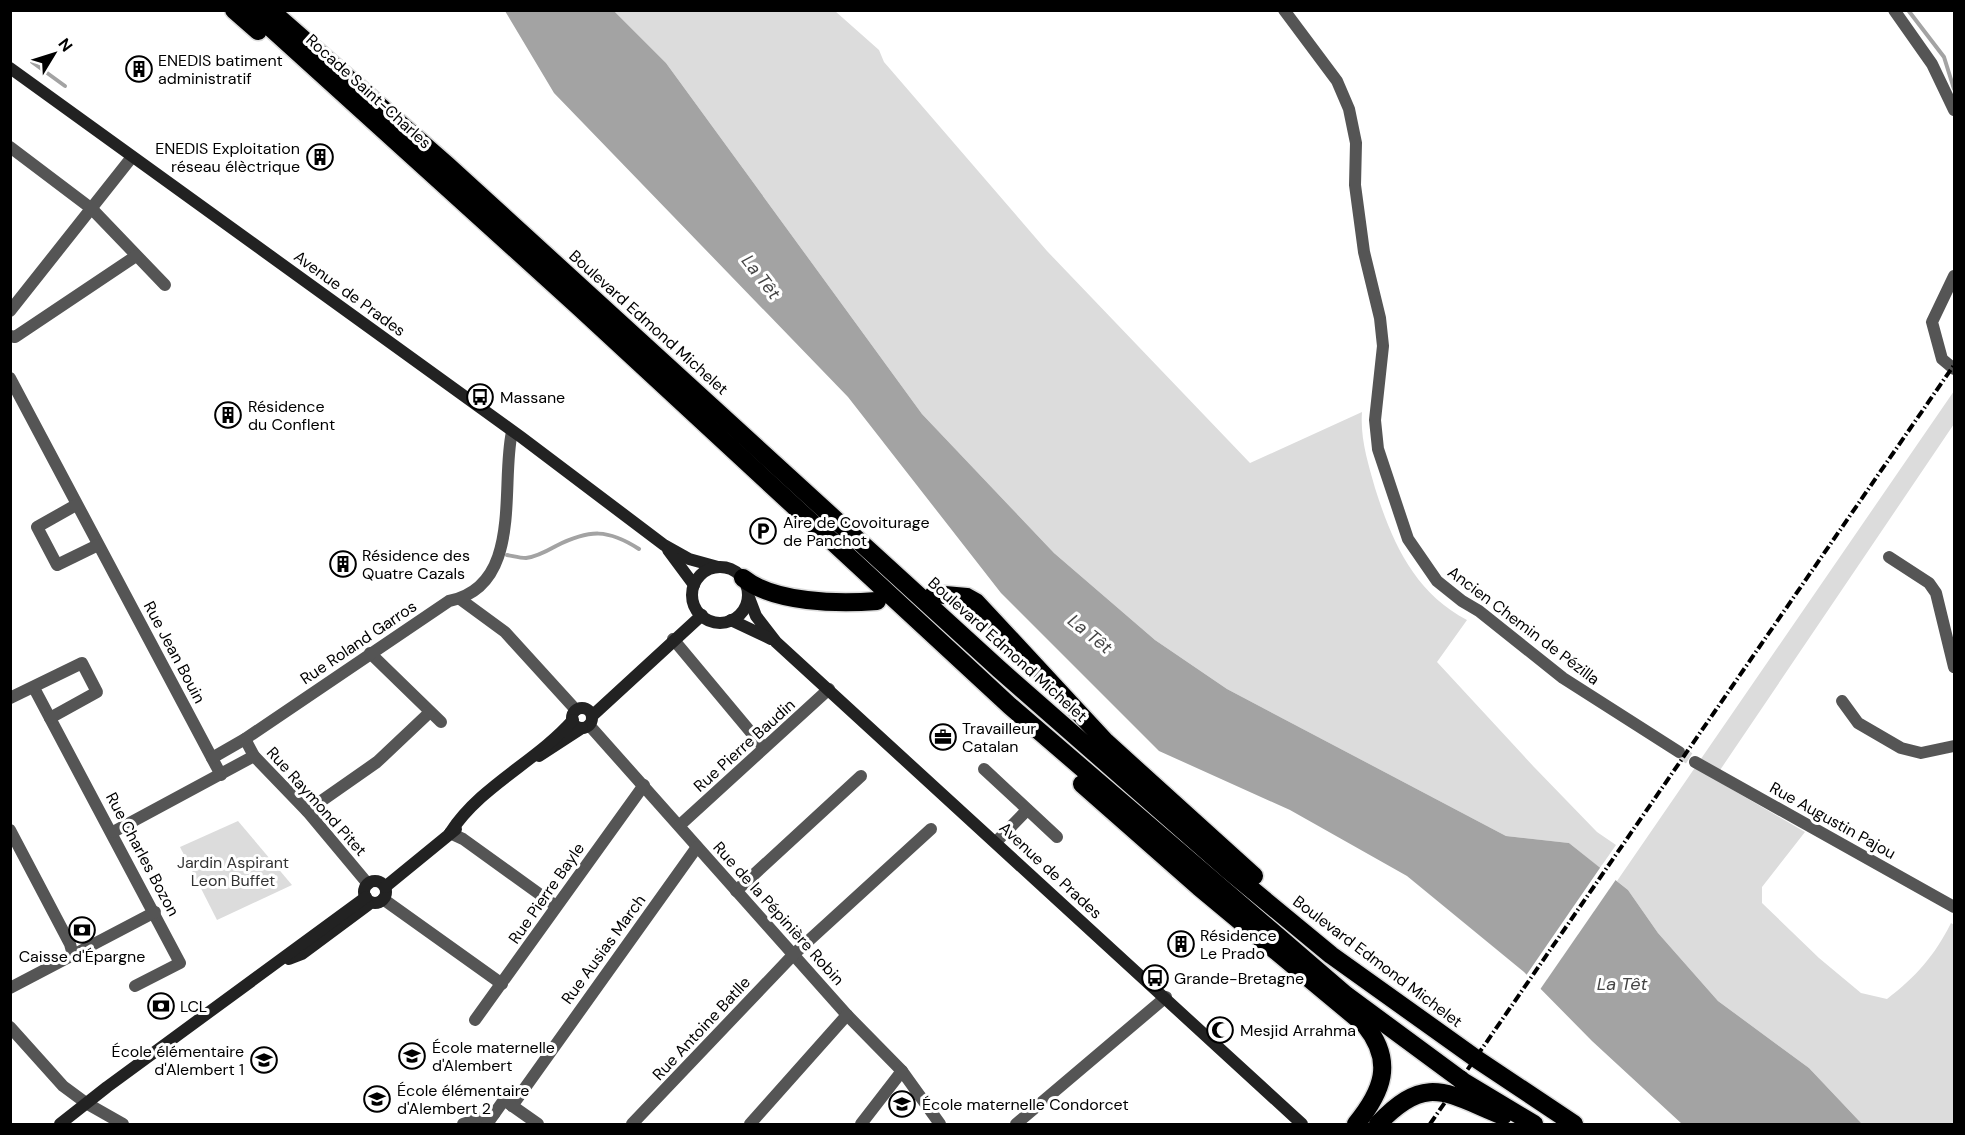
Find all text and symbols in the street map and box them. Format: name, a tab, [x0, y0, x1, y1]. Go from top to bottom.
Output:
north arrow	[24, 24, 84, 84]
street label: Rocade Saint-Charles	[302, 29, 436, 153]
text: N	[54, 34, 77, 56]
place label: ENEDIS batiment administratif	[158, 50, 283, 89]
building icon: ENEDIS batiment administratif	[124, 54, 154, 84]
place label: ENEDIS Exploitation réseau élèctrique	[155, 138, 300, 177]
building icon: ENEDIS Exploitation réseau élèctrique	[305, 142, 335, 172]
street label: Boulevard Edmond Michelet	[565, 245, 733, 399]
street label: Avenue de Prades	[290, 246, 410, 341]
water label: La Têt	[736, 250, 787, 305]
bus stop icon: Massane	[465, 382, 495, 412]
place label: Massane	[500, 387, 565, 408]
place label: Résidence du Conflent	[248, 396, 335, 435]
building icon: Résidence du Conflent	[213, 400, 243, 430]
place label: Aire de Covoiturage de Panchot	[783, 512, 929, 551]
parking icon: Aire de Covoiturage de Panchot	[748, 516, 778, 546]
place label: Résidence des Quatre Cazals	[362, 545, 470, 584]
building icon: Résidence des Quatre Cazals	[328, 549, 358, 579]
street label: Ancien Chemin de Pézilla	[1444, 561, 1604, 689]
street label: Boulevard Edmond Michelet	[924, 572, 1092, 726]
street label: Rue Roland Garros	[296, 596, 421, 689]
street label: Rue Jean Bouin	[139, 598, 210, 707]
water label: La Têt	[1063, 609, 1118, 660]
street label: Rue Pierre Baudin	[689, 694, 800, 797]
place label: Travailleur Catalan	[962, 718, 1036, 757]
office icon: Travailleur Catalan	[928, 722, 958, 752]
street label: Rue Raymond Pitet	[262, 742, 371, 860]
street label: Rue Augustin Pajou	[1766, 777, 1900, 864]
street label: Rue Charles Bozon	[101, 789, 184, 920]
street label: Avenue de Prades	[995, 817, 1106, 923]
street label: Rue de la Pépinière Robin	[708, 837, 849, 990]
street label: Rue Pierre Bayle	[504, 839, 589, 948]
park label: Jardin Aspirant Leon Buffet	[177, 852, 289, 891]
street label: Rue Ausias March	[557, 890, 650, 1008]
street label: Boulevard Edmond Michelet	[1289, 891, 1467, 1032]
bank icon: Caisse d'Épargne	[67, 915, 97, 945]
place label: Résidence Le Prado	[1200, 925, 1277, 964]
building icon: Résidence Le Prado	[1166, 929, 1196, 959]
place label: Caisse d'Épargne	[19, 946, 145, 967]
bus stop icon: Grande-Bretagne	[1140, 963, 1170, 993]
place label: Grande-Bretagne	[1174, 968, 1304, 989]
street label: Rue Antoine Batlle	[648, 972, 755, 1085]
water label: La Têt	[1597, 972, 1648, 996]
bank icon: LCL	[146, 991, 176, 1021]
place label: LCL	[180, 996, 207, 1017]
mosque icon: Mesjid Arrahma	[1205, 1015, 1235, 1045]
place label: Mesjid Arrahma	[1240, 1020, 1356, 1041]
place label: École maternelle d'Alembert	[432, 1037, 555, 1076]
place label: École élémentaire d'Alembert 1	[112, 1041, 244, 1080]
school or university icon: École maternelle d'Alembert	[397, 1041, 427, 1071]
school or university icon: École élémentaire d'Alembert 1	[249, 1045, 279, 1075]
place label: École élémentaire d'Alembert 2	[397, 1080, 529, 1119]
school or university icon: École élémentaire d'Alembert 2	[362, 1084, 392, 1114]
school or university icon: École maternelle Condorcet	[887, 1089, 917, 1119]
place label: École maternelle Condorcet	[922, 1094, 1129, 1115]

